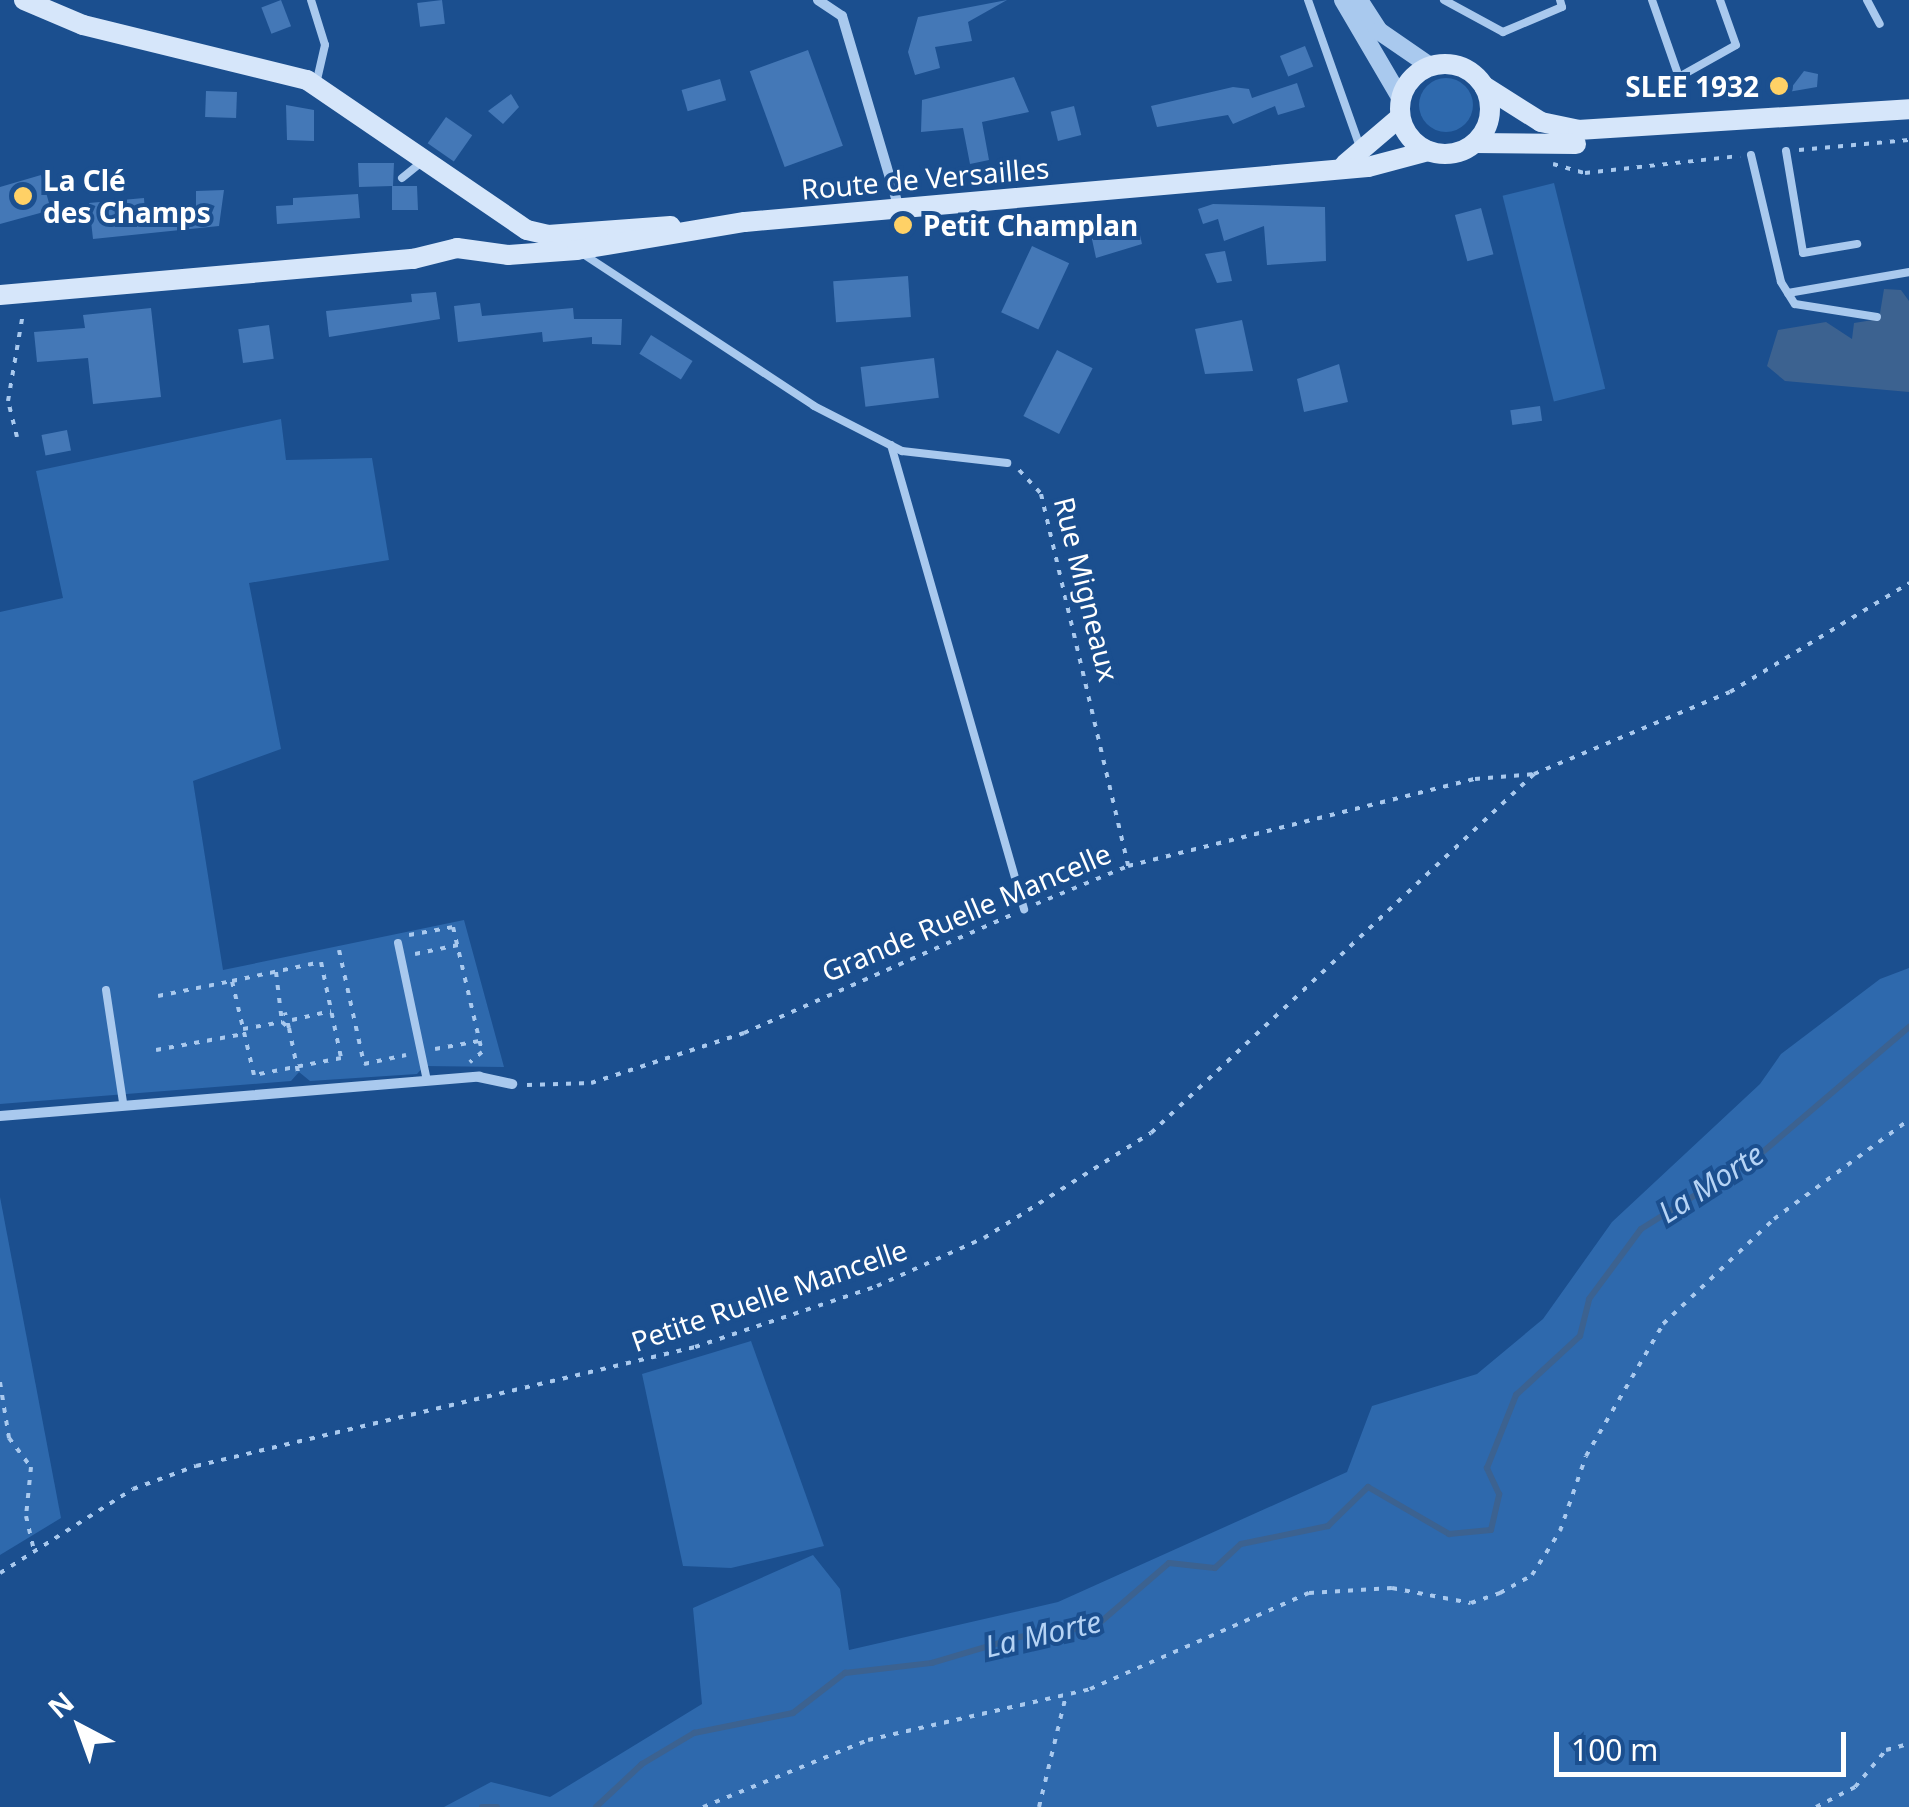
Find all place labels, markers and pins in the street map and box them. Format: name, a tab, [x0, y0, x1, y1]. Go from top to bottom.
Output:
place label: SLEE 1932	[1625, 69, 1759, 103]
marker: SLEE 1932	[1768, 75, 1790, 97]
place label: La Clé des Champs	[43, 163, 211, 229]
marker: La Clé des Champs	[12, 185, 34, 207]
place label: Petit Champlan	[923, 208, 1138, 242]
marker: Petit Champlan	[892, 214, 914, 236]

